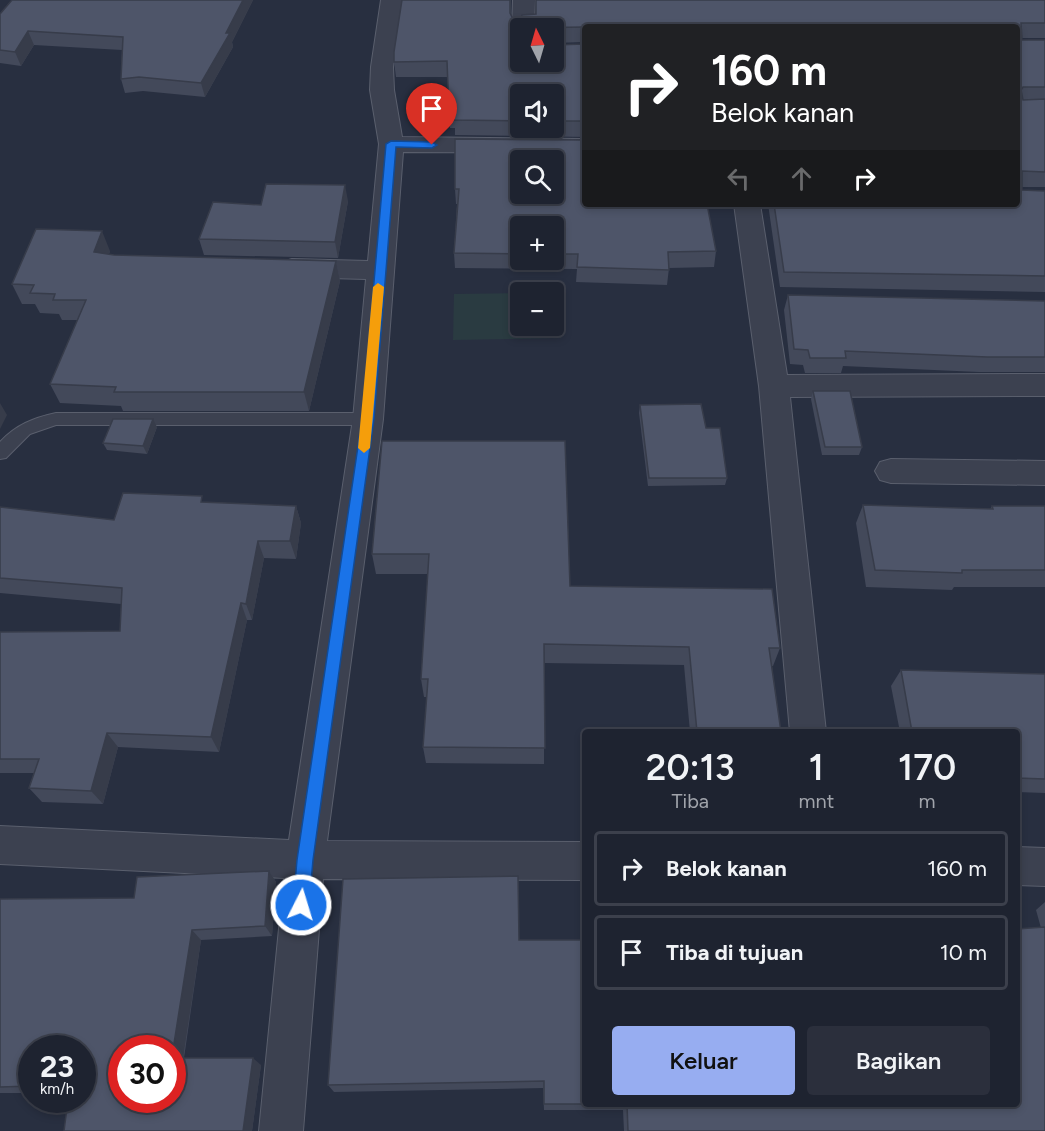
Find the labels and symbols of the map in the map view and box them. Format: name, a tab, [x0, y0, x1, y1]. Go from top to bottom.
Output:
north arrow	[510, 18, 564, 72]
pin	[406, 83, 457, 145]
position arrow	[269, 873, 333, 937]
speed limit sign: 30	[108, 1035, 186, 1113]

